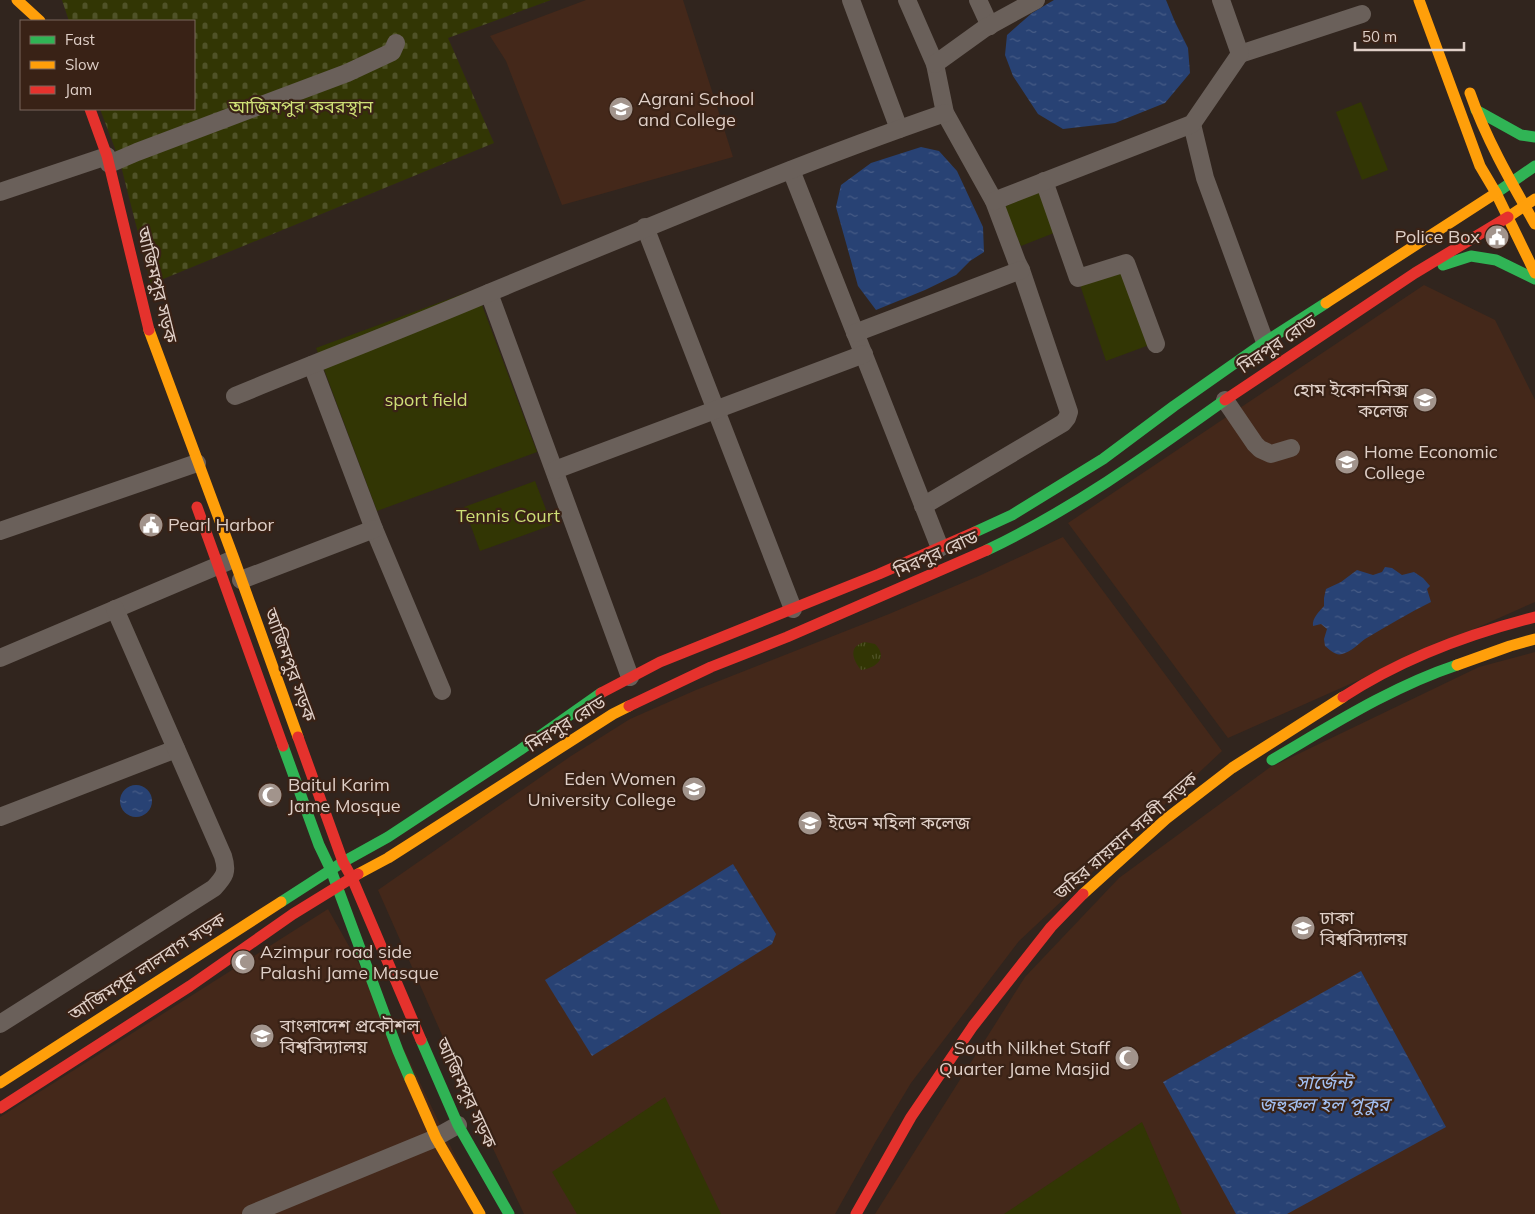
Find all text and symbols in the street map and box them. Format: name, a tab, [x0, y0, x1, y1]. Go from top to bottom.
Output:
legend	[20, 20, 195, 110]
scale bar	[1355, 20, 1464, 52]
text: 50 m	[1362, 27, 1397, 46]
text: Fast	[65, 30, 95, 49]
text: Slow	[65, 55, 99, 74]
text: Jam	[65, 80, 92, 99]
place label: Agrani School and College	[638, 87, 754, 131]
park label: আজিমপুর কবরস্থান	[228, 95, 374, 118]
school or university icon: Agrani School and College	[608, 96, 634, 122]
street label: আজিমপুর সড়ক	[132, 223, 183, 346]
public building icon: Police Box	[1484, 224, 1510, 250]
place label: Police Box	[1395, 225, 1480, 248]
street label: মিরপুর রোড	[1232, 309, 1320, 379]
place label: হোম ইকোনমিক্স কলেজ	[1293, 378, 1409, 422]
school or university icon: হোম ইকোনমিক্স কলেজ	[1412, 387, 1438, 413]
park label: sport field	[384, 388, 468, 411]
place label: Home Economic College	[1364, 440, 1498, 484]
school or university icon: Home Economic College	[1334, 449, 1360, 475]
park label: Tennis Court	[456, 504, 560, 527]
public building icon: Pearl Harbor	[138, 512, 164, 538]
place label: Pearl Harbor	[168, 513, 275, 536]
street label: মিরপুর রোড	[889, 525, 982, 583]
street label: আজিমপুর সড়ক	[259, 604, 322, 725]
street label: মিরপুর রোড	[521, 690, 610, 758]
place label: Eden Women University College	[528, 767, 676, 811]
street label: জহির রায়হান সরণী সড়ক	[1048, 767, 1203, 905]
place label: Baitul Karim Jame Mosque	[288, 773, 401, 817]
school or university icon: Eden Women University College	[681, 776, 707, 802]
mosque icon: Baitul Karim Jame Mosque	[257, 782, 283, 808]
school or university icon: ইডেন মহিলা কলেজ	[797, 810, 823, 836]
place label: ইডেন মহিলা কলেজ	[827, 811, 971, 834]
place label: ঢাকা বিশ্ববিদ্যালয়	[1319, 906, 1408, 950]
street label: আজিমপুর লালবাগ সড়ক	[63, 907, 230, 1026]
school or university icon: ঢাকা বিশ্ববিদ্যালয়	[1290, 915, 1316, 941]
place label: Azimpur road side Palashi Jame Masque	[260, 940, 439, 984]
mosque icon: Azimpur road side Palashi Jame Masque	[230, 949, 256, 975]
place label: বাংলাদেশ প্রকৌশল বিশ্ববিদ্যালয়	[279, 1014, 421, 1058]
school or university icon: বাংলাদেশ প্রকৌশল বিশ্ববিদ্যালয়	[249, 1023, 275, 1049]
street label: আজিমপুর সড়ক	[430, 1033, 502, 1152]
place label: South Nilkhet Staff Quarter Jame Masjid	[939, 1036, 1111, 1080]
mosque icon: South Nilkhet Staff Quarter Jame Masjid	[1114, 1045, 1140, 1071]
water label: সার্জেন্ট জহুরুল হল পুকুর	[1259, 1070, 1393, 1116]

